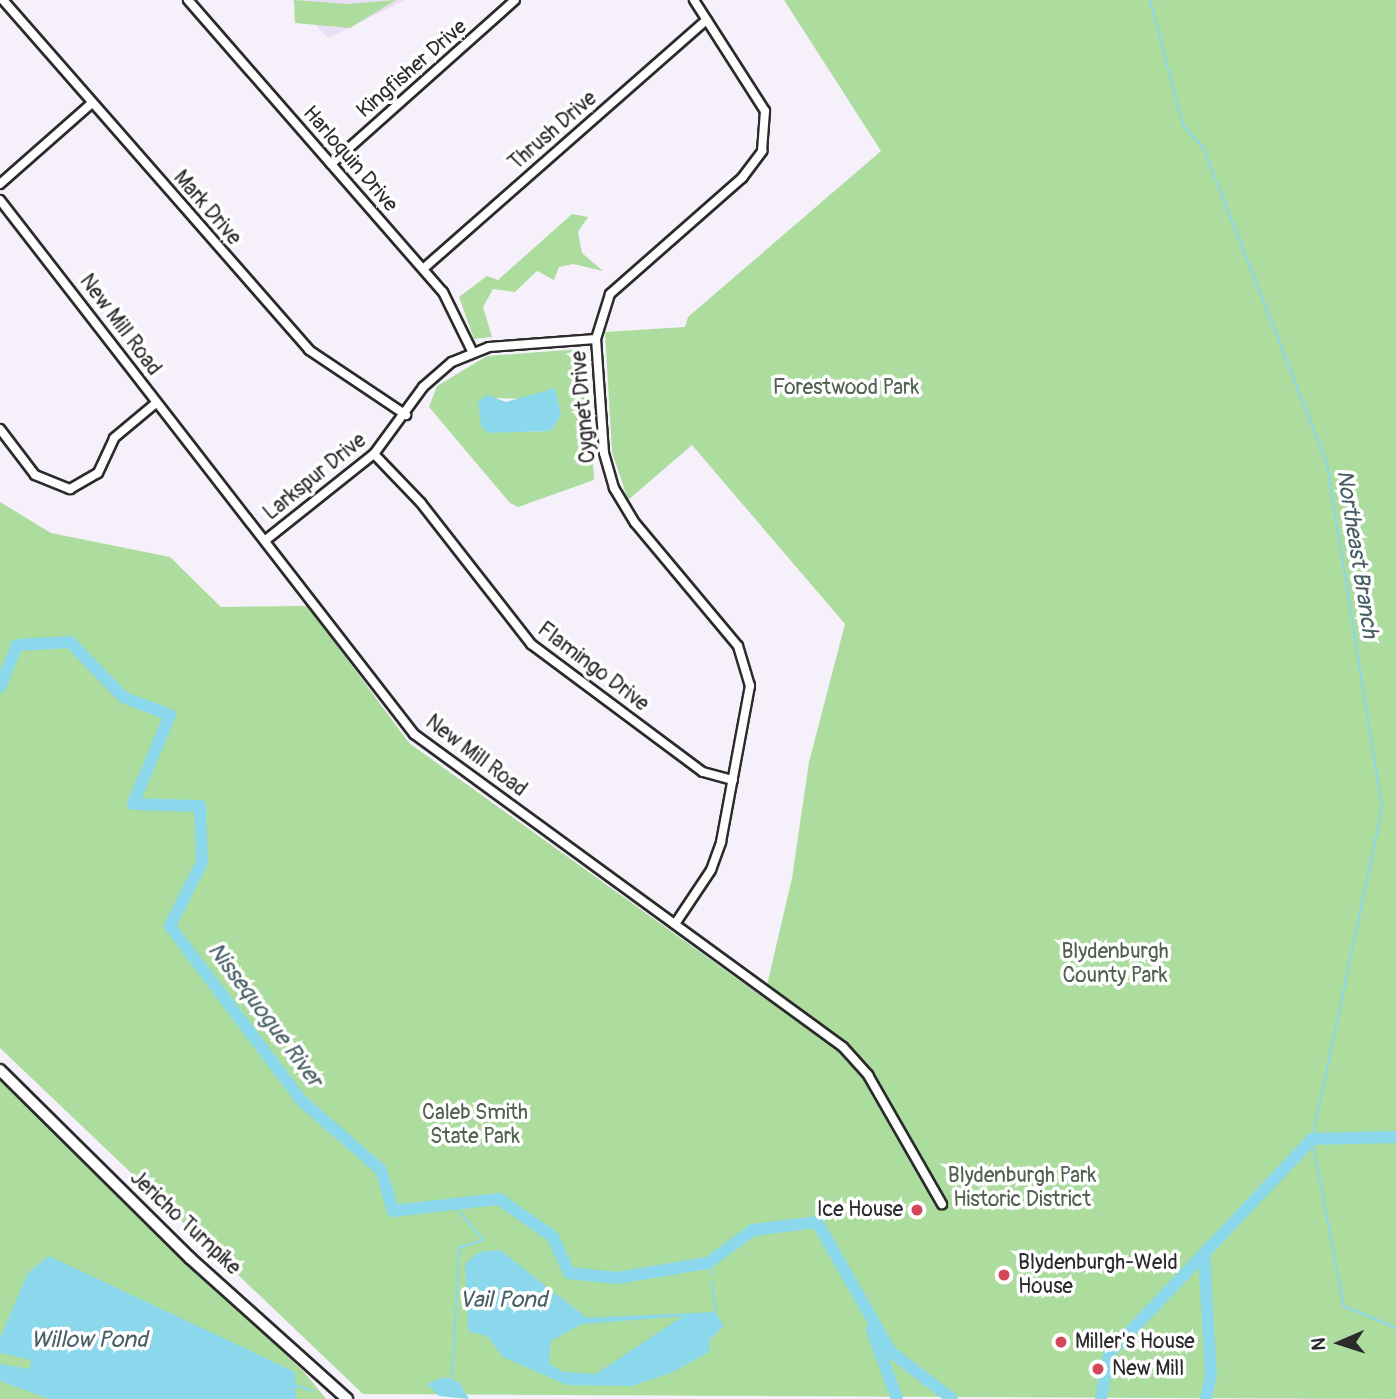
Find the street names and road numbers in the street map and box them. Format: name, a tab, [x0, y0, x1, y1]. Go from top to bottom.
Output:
street label: Kingfisher Drive	[352, 14, 472, 124]
street label: Thrush Drive	[504, 86, 602, 176]
street label: Harloquin Drive	[297, 101, 403, 217]
street label: Mark Drive	[168, 166, 246, 250]
street label: New Mill Road	[74, 269, 166, 381]
street label: Cygnet Drive	[567, 350, 601, 464]
street label: Larkspur Drive	[259, 428, 371, 526]
street label: Flamingo Drive	[532, 617, 654, 717]
street label: New Mill Road	[420, 710, 532, 802]
street label: Jericho Turnpike	[125, 1165, 245, 1281]

